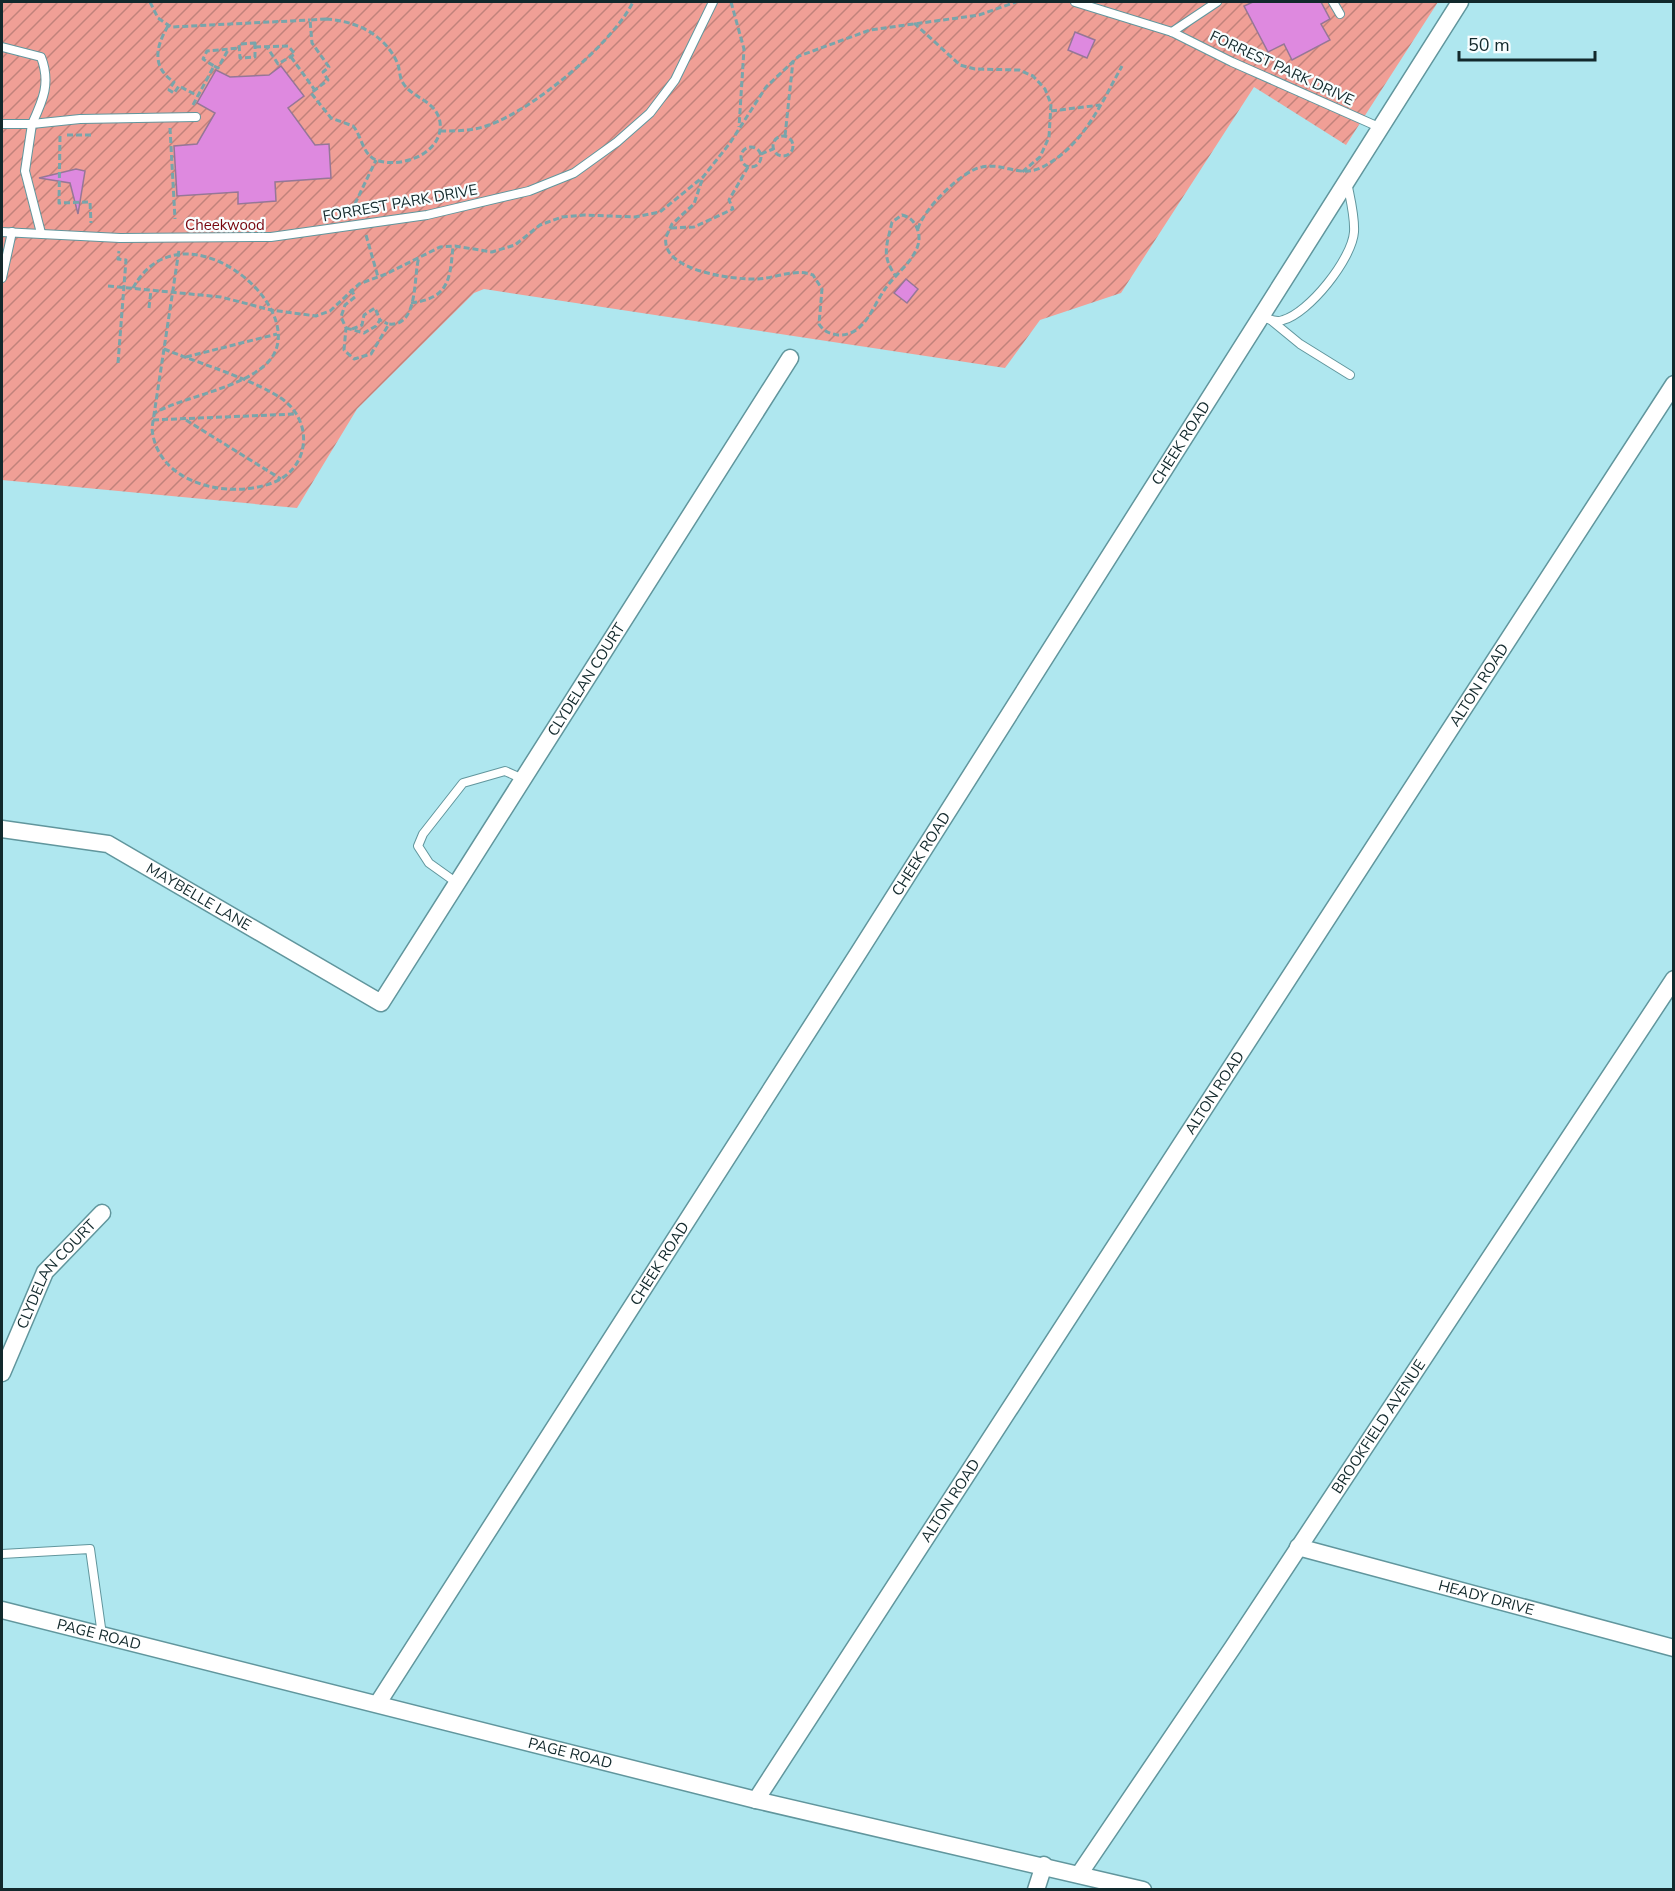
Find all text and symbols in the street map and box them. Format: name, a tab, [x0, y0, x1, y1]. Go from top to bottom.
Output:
scale bar	[1459, 24, 1596, 62]
street label: FORREST PARK DRIVE	[1207, 26, 1357, 110]
text: 50 m	[1468, 33, 1510, 57]
street label: FORREST PARK DRIVE	[321, 180, 479, 226]
park label: Cheekwood	[185, 215, 265, 235]
street label: CHEEK ROAD	[1147, 397, 1215, 489]
street label: CLYDELAN COURT	[543, 619, 629, 740]
street label: ALTON ROAD	[1445, 639, 1513, 730]
street label: CHEEK ROAD	[887, 808, 955, 900]
street label: MAYBELLE LANE	[142, 858, 255, 935]
street label: ALTON ROAD	[1180, 1047, 1249, 1138]
street label: CLYDELAN COURT	[12, 1215, 100, 1332]
street label: CHEEK ROAD	[625, 1218, 694, 1309]
street label: BROOKFIELD AVENUE	[1327, 1356, 1430, 1497]
street label: ALTON ROAD	[916, 1455, 985, 1546]
street label: HEADY DRIVE	[1436, 1575, 1536, 1620]
street label: PAGE ROAD	[55, 1614, 143, 1655]
street label: PAGE ROAD	[526, 1733, 614, 1773]

